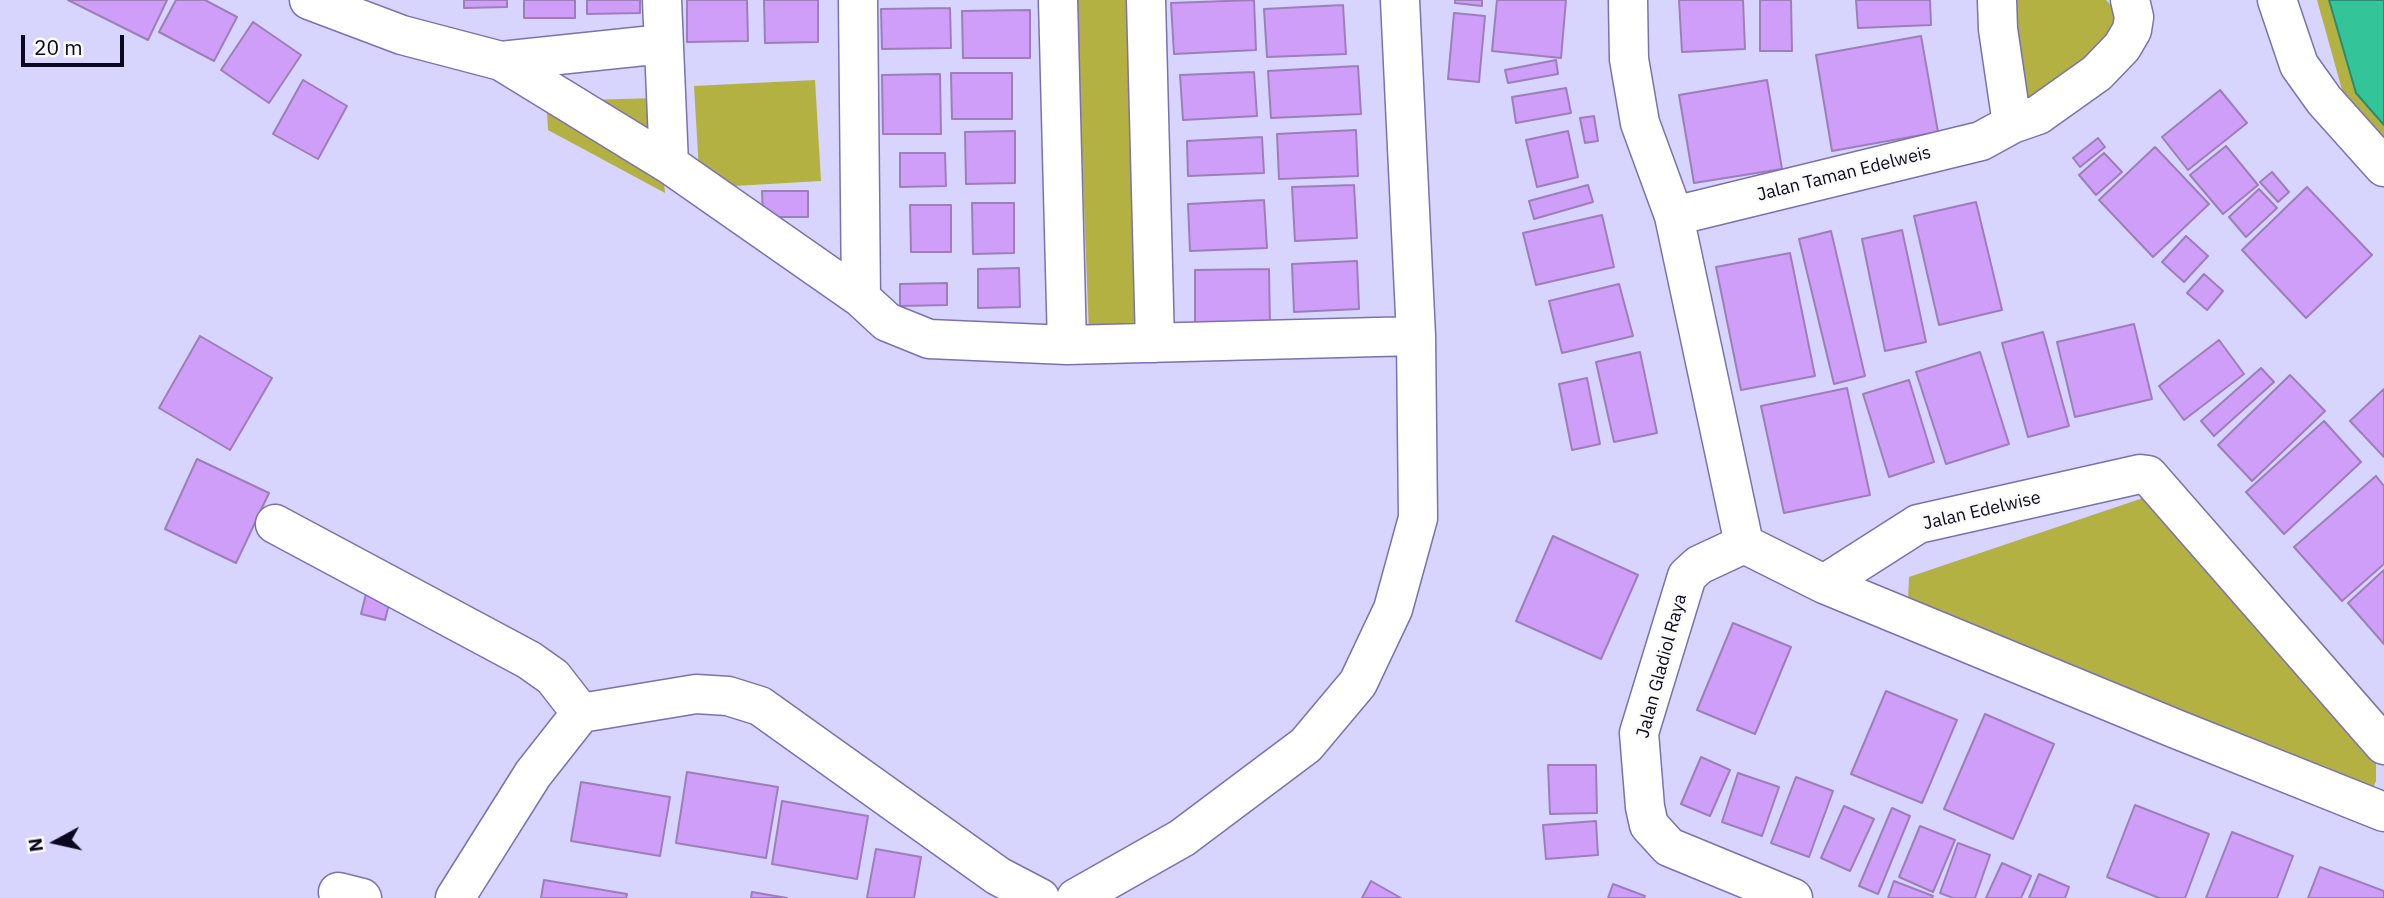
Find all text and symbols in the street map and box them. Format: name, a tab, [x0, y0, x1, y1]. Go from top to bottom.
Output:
scale bar	[24, 21, 128, 65]
text: 20 m	[34, 33, 83, 61]
street label: Jalan Taman Edelweis	[1755, 142, 1933, 206]
street label: Jalan Edelwise	[1921, 487, 2043, 535]
street label: Jalan Gladiol Raya	[1632, 592, 1692, 740]
north arrow	[21, 807, 91, 877]
text: N	[22, 836, 48, 853]

